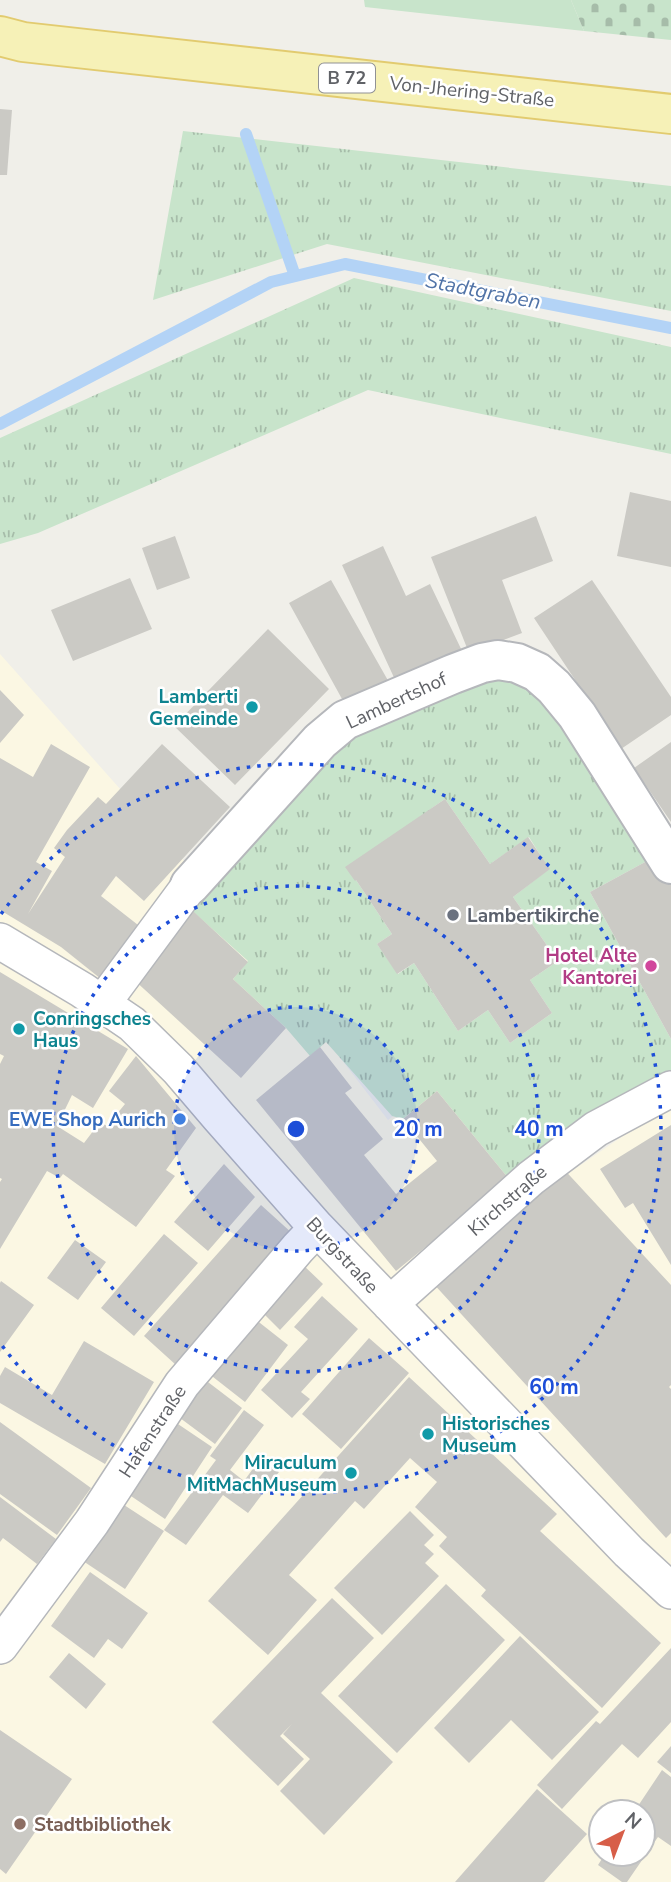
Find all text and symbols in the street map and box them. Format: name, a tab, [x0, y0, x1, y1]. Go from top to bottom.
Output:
road number: B 72	[319, 64, 375, 92]
street label: Von-Jhering-Straße	[387, 70, 556, 114]
water label: Stadtgraben	[423, 266, 543, 316]
street label: Lambertshof	[342, 666, 452, 736]
place label: Lamberti Gemeinde	[149, 684, 238, 732]
marker: Lamberti Gemeinde	[244, 699, 260, 715]
place label: Lambertikirche	[467, 903, 599, 929]
marker: Lambertikirche	[445, 907, 461, 923]
place label: Hotel Alte Kantorei	[545, 943, 637, 991]
marker: Hotel Alte Kantorei	[643, 958, 659, 974]
place label: Conringsches Haus	[33, 1006, 151, 1054]
marker: Conringsches Haus	[11, 1021, 27, 1037]
place label: EWE Shop Aurich	[9, 1107, 166, 1133]
marker: EWE Shop Aurich	[172, 1111, 188, 1127]
text: 20 m	[393, 1115, 443, 1143]
text: 40 m	[514, 1115, 564, 1143]
centre of rings	[284, 1117, 308, 1141]
street label: Kirchstraße	[463, 1159, 553, 1242]
street label: Burgstraße	[300, 1212, 384, 1300]
text: 60 m	[529, 1373, 579, 1401]
street label: Hafenstraße	[113, 1380, 193, 1483]
place label: Historisches Museum	[442, 1411, 550, 1459]
marker: Historisches Museum	[420, 1426, 436, 1442]
place label: Miraculum MitMachMuseum	[187, 1450, 337, 1498]
marker: Miraculum MitMachMuseum	[343, 1465, 359, 1481]
north arrow	[587, 1798, 657, 1868]
text: N	[619, 1807, 647, 1836]
place label: Stadtbibliothek	[34, 1812, 171, 1838]
marker: Stadtbibliothek	[12, 1816, 28, 1832]

